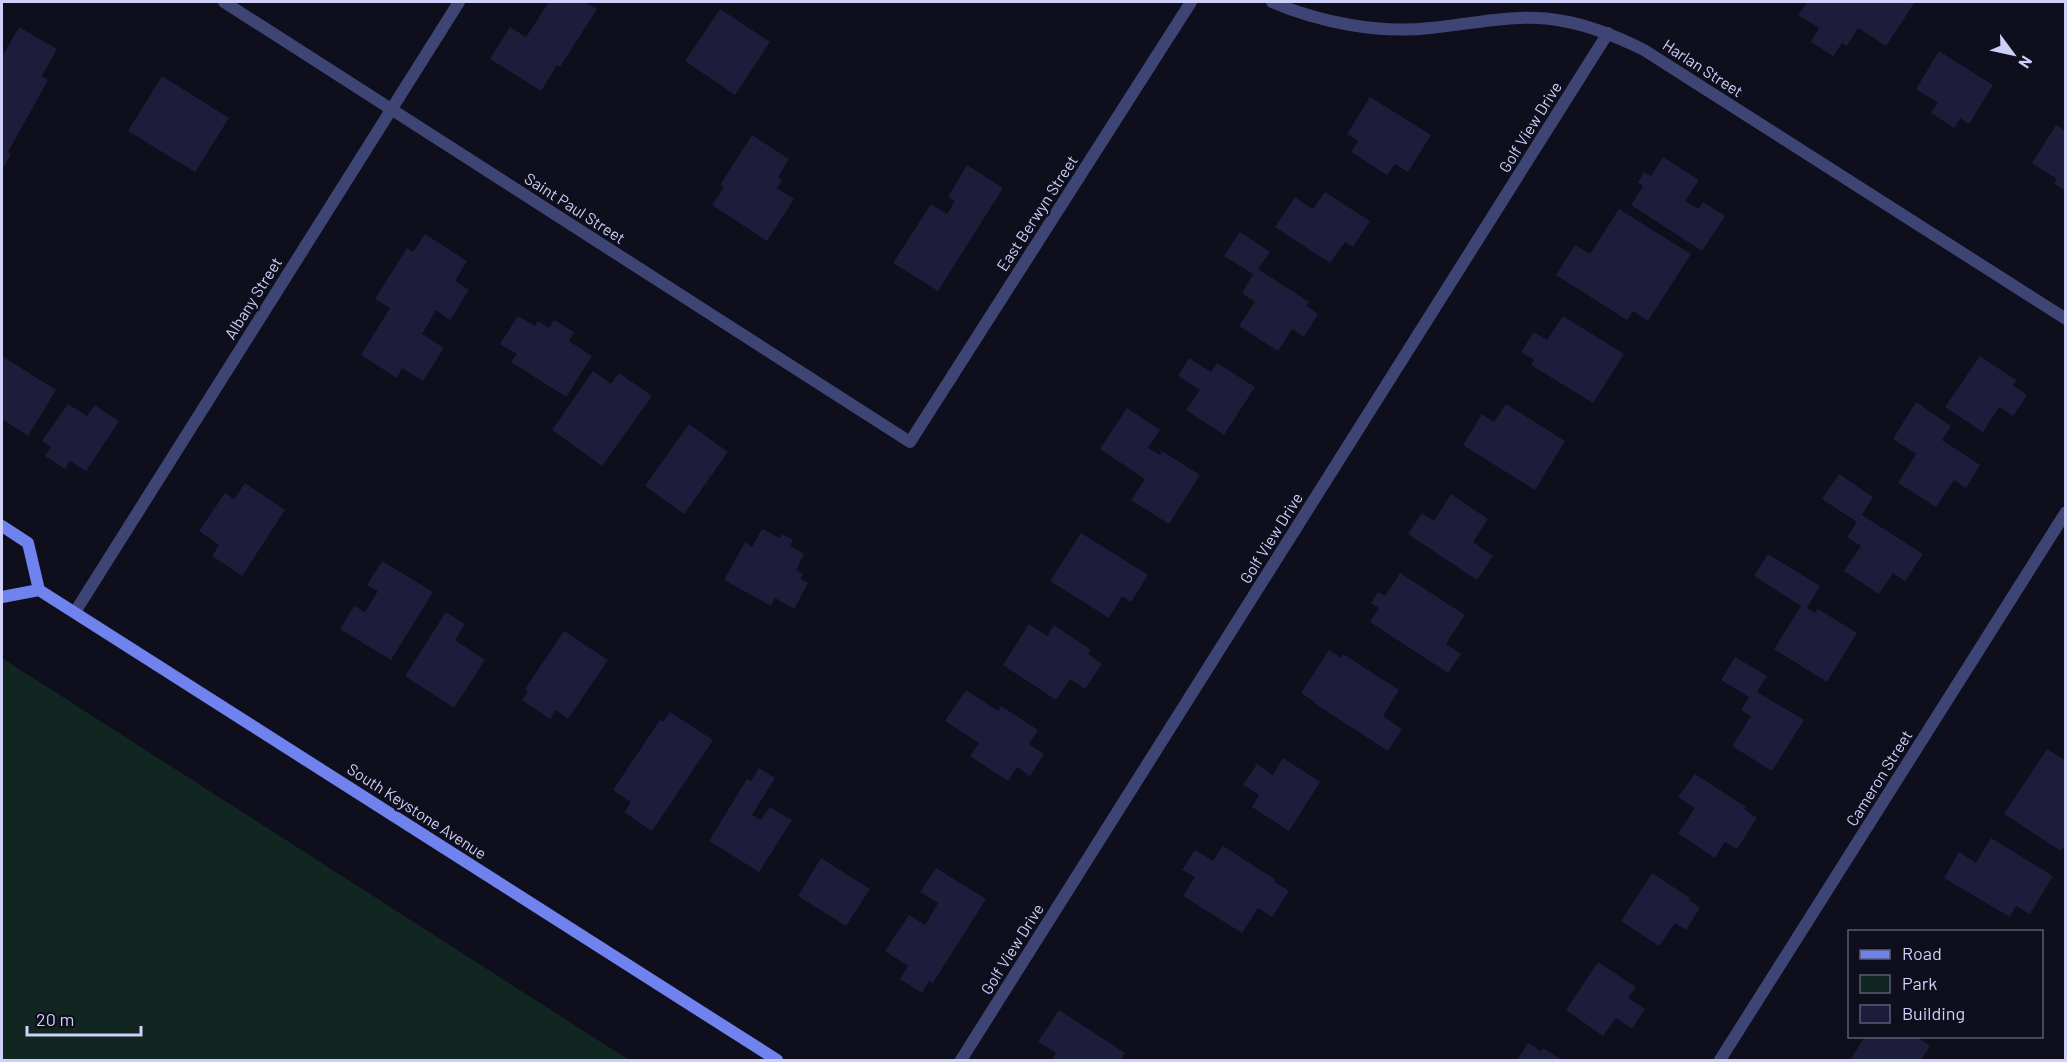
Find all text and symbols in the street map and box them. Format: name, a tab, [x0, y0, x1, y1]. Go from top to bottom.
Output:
north arrow	[1983, 24, 2043, 84]
street label: Harlan Street	[1660, 35, 1747, 101]
text: N	[2015, 53, 2037, 72]
street label: Golf View Drive	[1494, 78, 1565, 176]
street label: East Berwyn Street	[992, 151, 1081, 274]
street label: Saint Paul Street	[521, 168, 629, 247]
street label: Albany Street	[220, 253, 285, 342]
street label: Golf View Drive	[1235, 489, 1306, 587]
street label: Cameron Street	[1842, 726, 1916, 829]
street label: South Keystone Avenue	[344, 758, 490, 863]
street label: Golf View Drive	[976, 900, 1047, 998]
legend	[1848, 930, 2043, 1038]
text: Road	[1902, 942, 1942, 964]
text: Park	[1902, 972, 1937, 994]
scale bar	[27, 999, 141, 1037]
text: Building	[1902, 1002, 1965, 1024]
text: 20 m	[36, 1008, 74, 1030]

